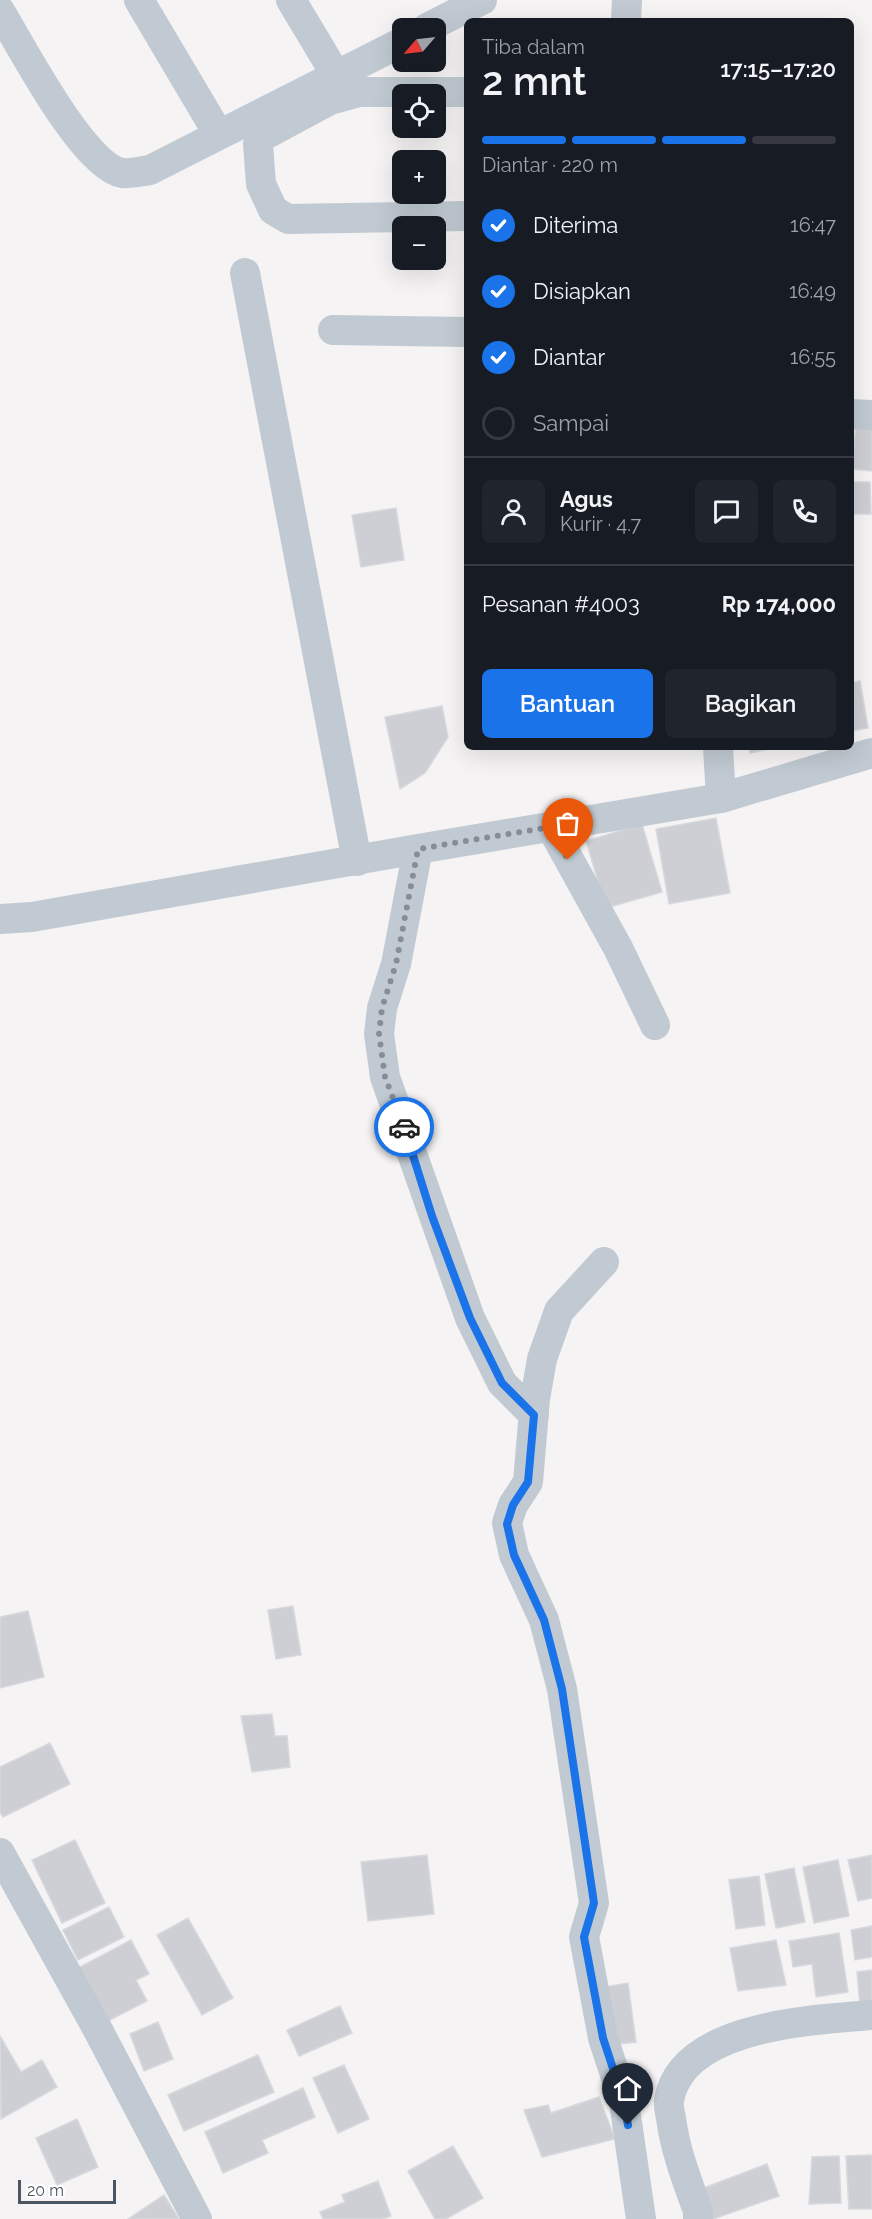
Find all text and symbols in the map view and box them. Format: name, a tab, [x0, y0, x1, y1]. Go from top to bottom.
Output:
north arrow	[392, 18, 446, 72]
map controls	[392, 18, 446, 270]
text: Tiba dalam	[482, 35, 585, 59]
text: 17:15–17:20	[720, 56, 836, 82]
text: 2 mnt	[482, 58, 587, 104]
button: locate	[392, 84, 446, 138]
button: +	[392, 150, 446, 204]
text: Diantar · 220 m	[482, 153, 618, 177]
icon: check	[482, 209, 515, 242]
text: Diterima	[533, 212, 618, 238]
text: 16:47	[790, 213, 836, 237]
button: −	[392, 216, 446, 270]
icon: check	[482, 275, 515, 308]
text: Disiapkan	[533, 278, 631, 304]
text: 16:49	[789, 279, 836, 303]
icon: check	[482, 341, 515, 374]
text: Diantar	[533, 344, 605, 370]
text: 16:55	[790, 345, 836, 369]
text: Sampai	[533, 410, 609, 436]
button: person	[482, 480, 545, 543]
button: chat	[695, 480, 758, 543]
button: phone	[773, 480, 836, 543]
text: Agus	[560, 486, 613, 512]
text: Kurir · 4.7	[560, 512, 641, 536]
text: Pesanan #4003	[482, 591, 640, 617]
text: Rp 174,000	[722, 591, 836, 617]
button: Bantuan	[482, 669, 653, 738]
button: Bagikan	[665, 669, 836, 738]
pin	[542, 798, 593, 860]
icon: bag	[551, 807, 584, 840]
courier	[374, 1097, 434, 1157]
icon: car	[388, 1111, 421, 1144]
pin	[602, 2063, 653, 2125]
icon: home	[611, 2072, 644, 2105]
scale bar	[18, 2177, 116, 2204]
text: 20 m	[27, 2181, 64, 2200]

